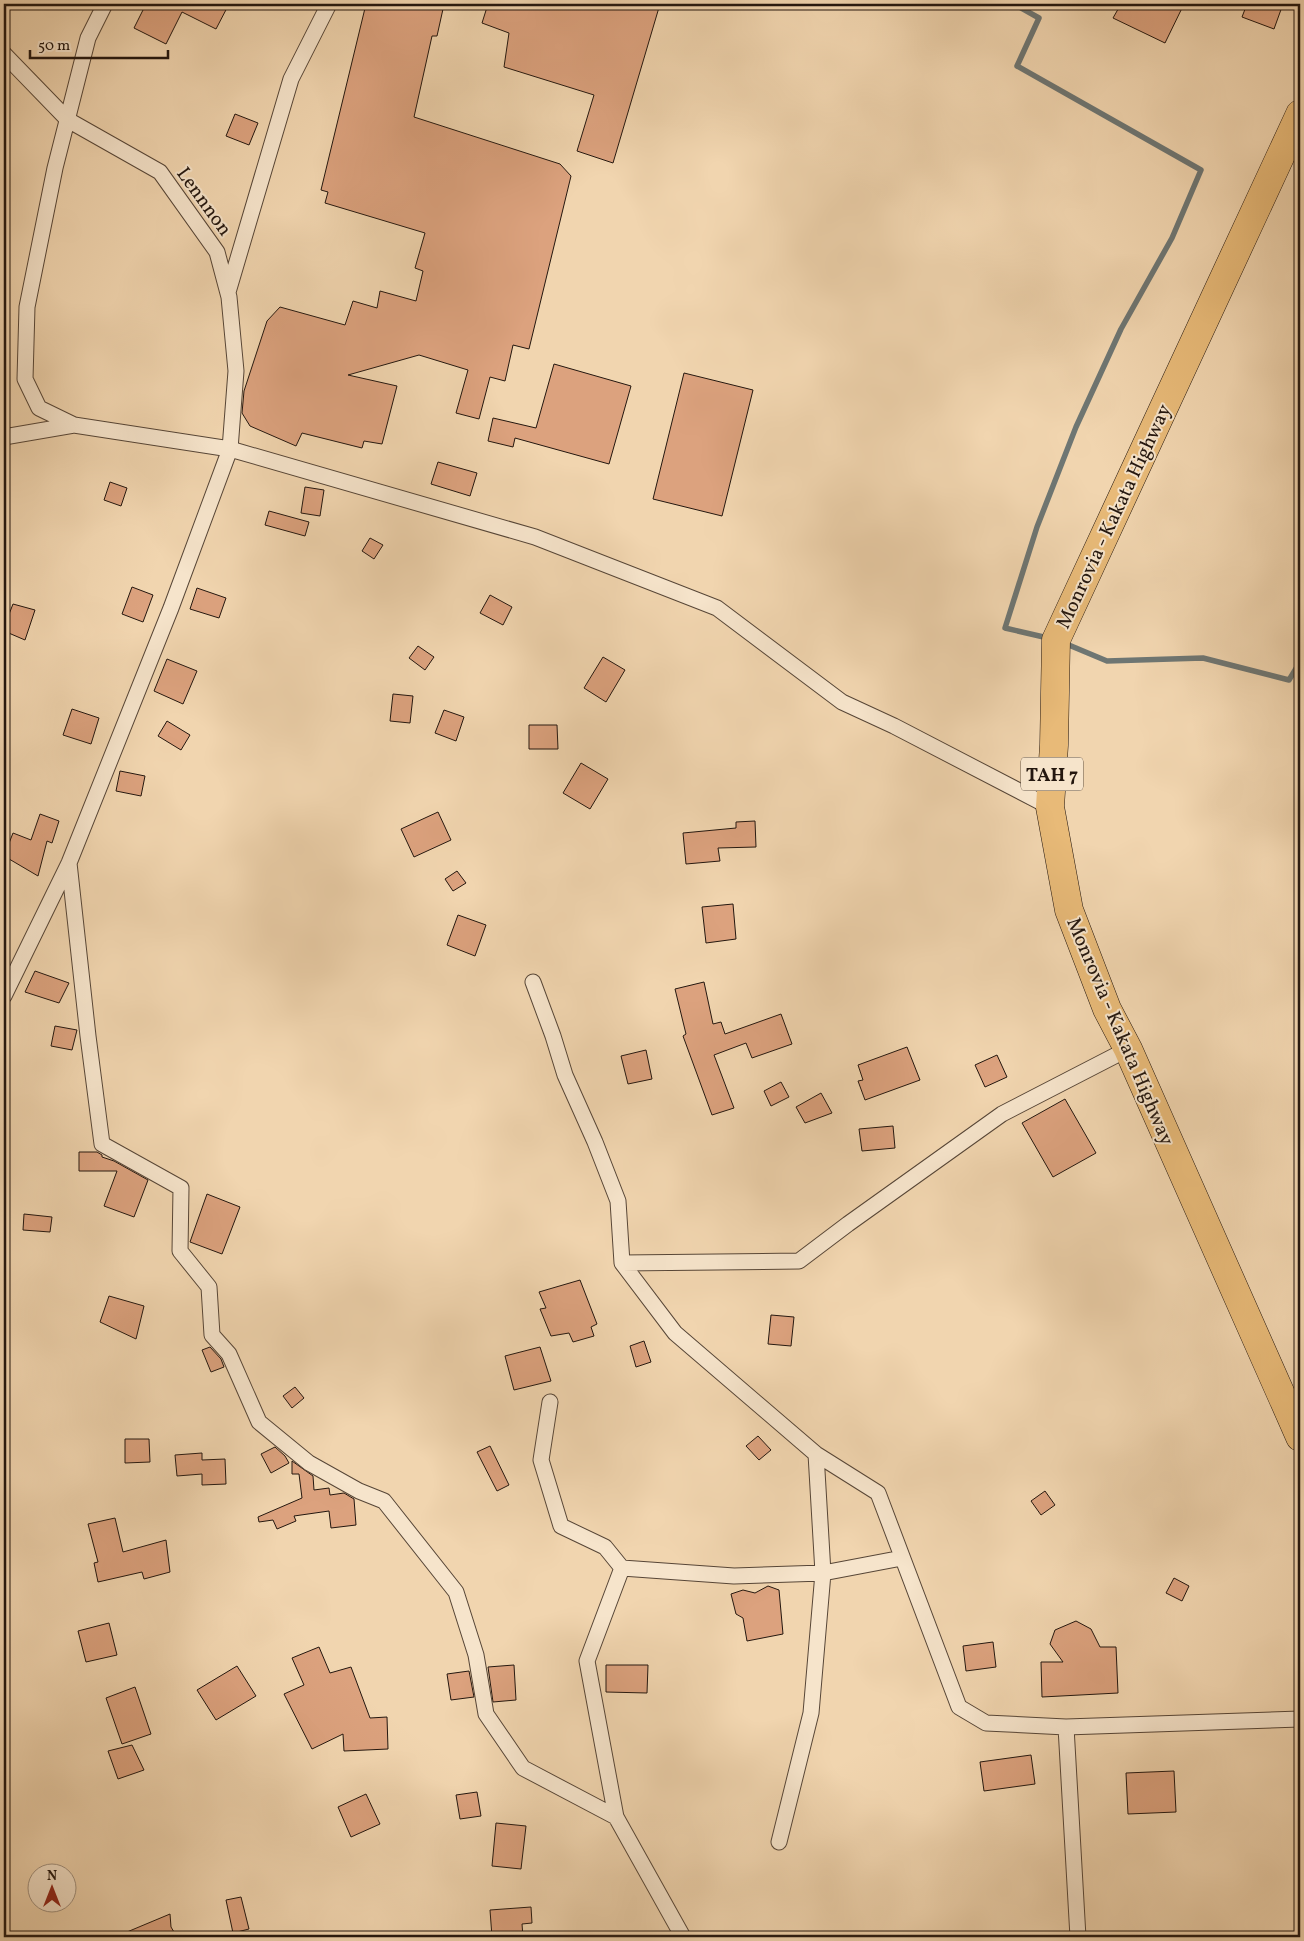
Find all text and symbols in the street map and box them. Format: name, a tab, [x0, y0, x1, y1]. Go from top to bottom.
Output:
scale bar	[30, 28, 168, 60]
text: 50 m	[38, 36, 70, 57]
street label: Lennnon	[169, 162, 238, 242]
street label: Monrovia - Kakata Highway	[1050, 400, 1179, 634]
road number: TAH 7	[1021, 758, 1083, 791]
street label: Monrovia - Kakata Highway	[1058, 914, 1180, 1150]
north arrow	[28, 1864, 78, 1914]
text: N	[47, 1867, 57, 1886]

